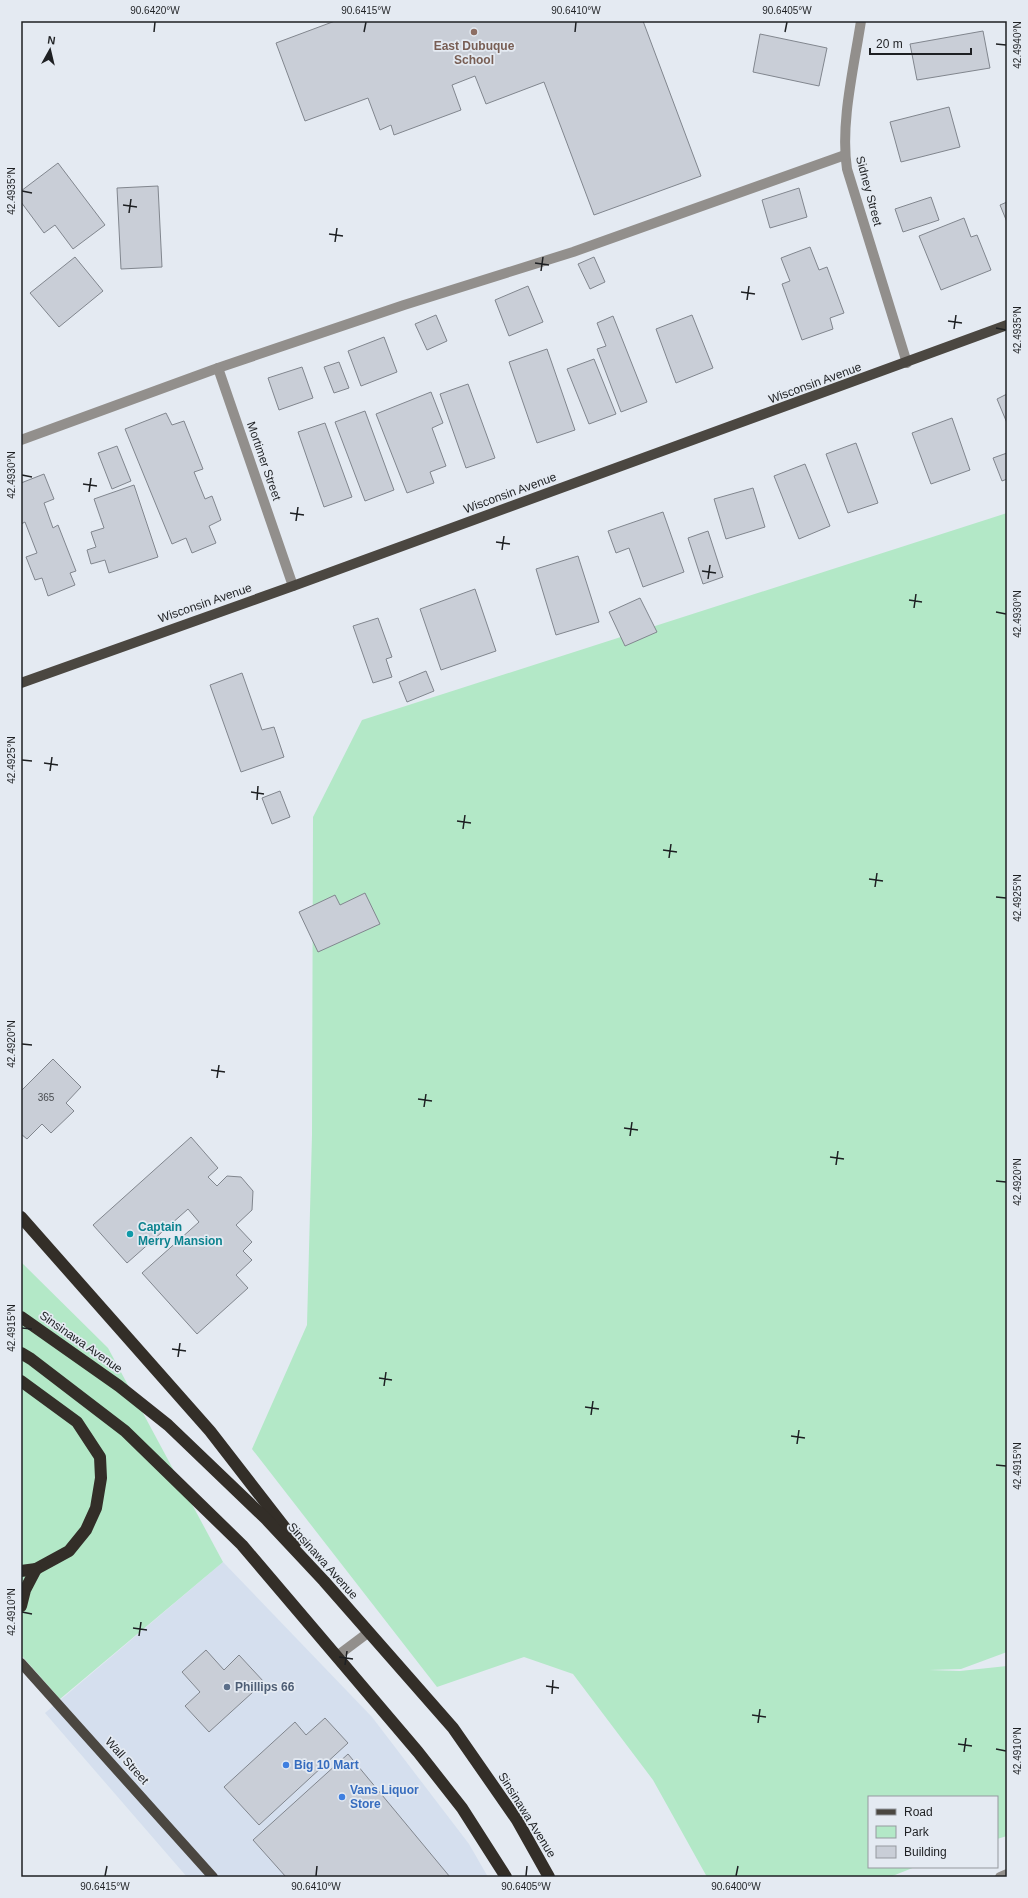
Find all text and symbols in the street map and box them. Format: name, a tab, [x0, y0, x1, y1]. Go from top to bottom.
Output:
text: 90.6420°W	[130, 5, 180, 16]
text: 90.6415°W	[341, 5, 391, 16]
text: 90.6410°W	[551, 5, 601, 16]
text: 90.6405°W	[762, 5, 812, 16]
text: 42.4940°N	[1012, 21, 1023, 69]
marker: East Dubuque School	[469, 27, 479, 37]
north arrow	[30, 30, 70, 70]
scale bar	[870, 30, 971, 56]
text: N	[47, 34, 56, 47]
text: 20 m	[876, 37, 903, 51]
place label: East Dubuque School	[434, 39, 515, 67]
street label: Sidney Street	[853, 154, 885, 228]
text: 42.4935°N	[6, 167, 17, 215]
text: 42.4935°N	[1012, 306, 1023, 354]
street label: Wisconsin Avenue	[767, 360, 864, 406]
street label: Mortimer Street	[244, 420, 284, 503]
text: 42.4930°N	[6, 451, 17, 499]
street label: Wisconsin Avenue	[462, 470, 559, 516]
street label: Wisconsin Avenue	[156, 580, 254, 626]
text: 42.4930°N	[1012, 590, 1023, 638]
text: 42.4925°N	[6, 736, 17, 784]
text: 42.4925°N	[1012, 874, 1023, 922]
text: 42.4920°N	[6, 1020, 17, 1068]
house number: 365	[38, 1092, 55, 1103]
text: 42.4920°N	[1012, 1158, 1023, 1206]
place label: Captain Merry Mansion	[138, 1220, 223, 1248]
marker: Captain Merry Mansion	[125, 1229, 135, 1239]
text: 42.4915°N	[6, 1304, 17, 1352]
street label: Sinsinawa Avenue	[37, 1308, 125, 1376]
text: 42.4915°N	[1012, 1442, 1023, 1490]
street label: Sinsinawa Avenue	[285, 1520, 361, 1602]
text: 42.4910°N	[6, 1588, 17, 1636]
place label: Phillips 66	[235, 1680, 295, 1694]
marker: Phillips 66	[222, 1682, 232, 1692]
text: 42.4910°N	[1012, 1727, 1023, 1775]
street label: Wall Street	[102, 1735, 152, 1788]
place label: Big 10 Mart	[294, 1758, 359, 1772]
marker: Big 10 Mart	[281, 1760, 291, 1770]
street label: Sinsinawa Avenue	[495, 1770, 559, 1860]
place label: Vans Liquor Store	[350, 1783, 419, 1811]
marker: Vans Liquor Store	[337, 1792, 347, 1802]
legend	[868, 1796, 998, 1868]
text: Road	[904, 1805, 933, 1819]
text: Park	[904, 1825, 930, 1839]
text: Building	[904, 1845, 947, 1859]
text: 90.6415°W	[80, 1881, 130, 1892]
text: 90.6410°W	[291, 1881, 341, 1892]
text: 90.6405°W	[501, 1881, 551, 1892]
text: 90.6400°W	[711, 1881, 761, 1892]

